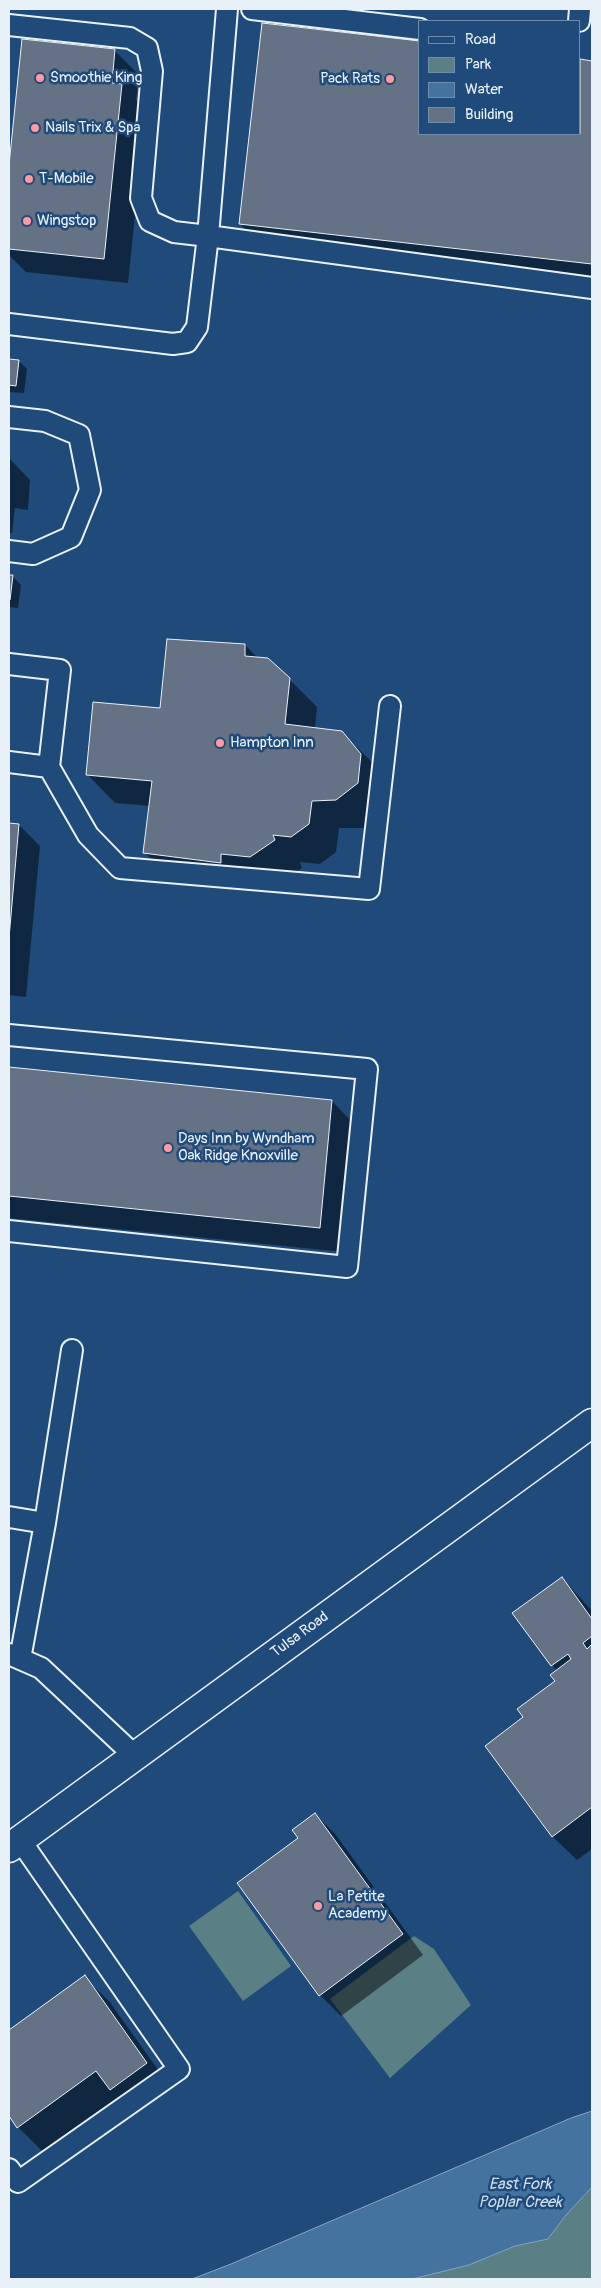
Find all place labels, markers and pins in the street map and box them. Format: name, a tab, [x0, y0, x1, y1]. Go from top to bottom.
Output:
place label: Smoothie King	[50, 69, 142, 87]
place label: Pack Rats	[320, 70, 380, 88]
marker: Smoothie King	[34, 72, 46, 84]
marker: Pack Rats	[384, 73, 396, 85]
place label: Nails Trix & Spa	[45, 119, 140, 137]
marker: Nails Trix & Spa	[29, 122, 41, 134]
place label: T-Mobile	[39, 170, 94, 188]
marker: T-Mobile	[23, 173, 35, 185]
place label: Wingstop	[37, 212, 96, 230]
marker: Wingstop	[21, 215, 33, 227]
place label: Hampton Inn	[230, 734, 314, 752]
marker: Hampton Inn	[214, 737, 226, 749]
place label: Days Inn by Wyndham Oak Ridge Knoxville	[178, 1130, 315, 1165]
marker: Days Inn by Wyndham Oak Ridge Knoxville	[162, 1142, 174, 1154]
place label: La Petite Academy	[328, 1888, 387, 1923]
marker: La Petite Academy	[312, 1900, 324, 1912]

